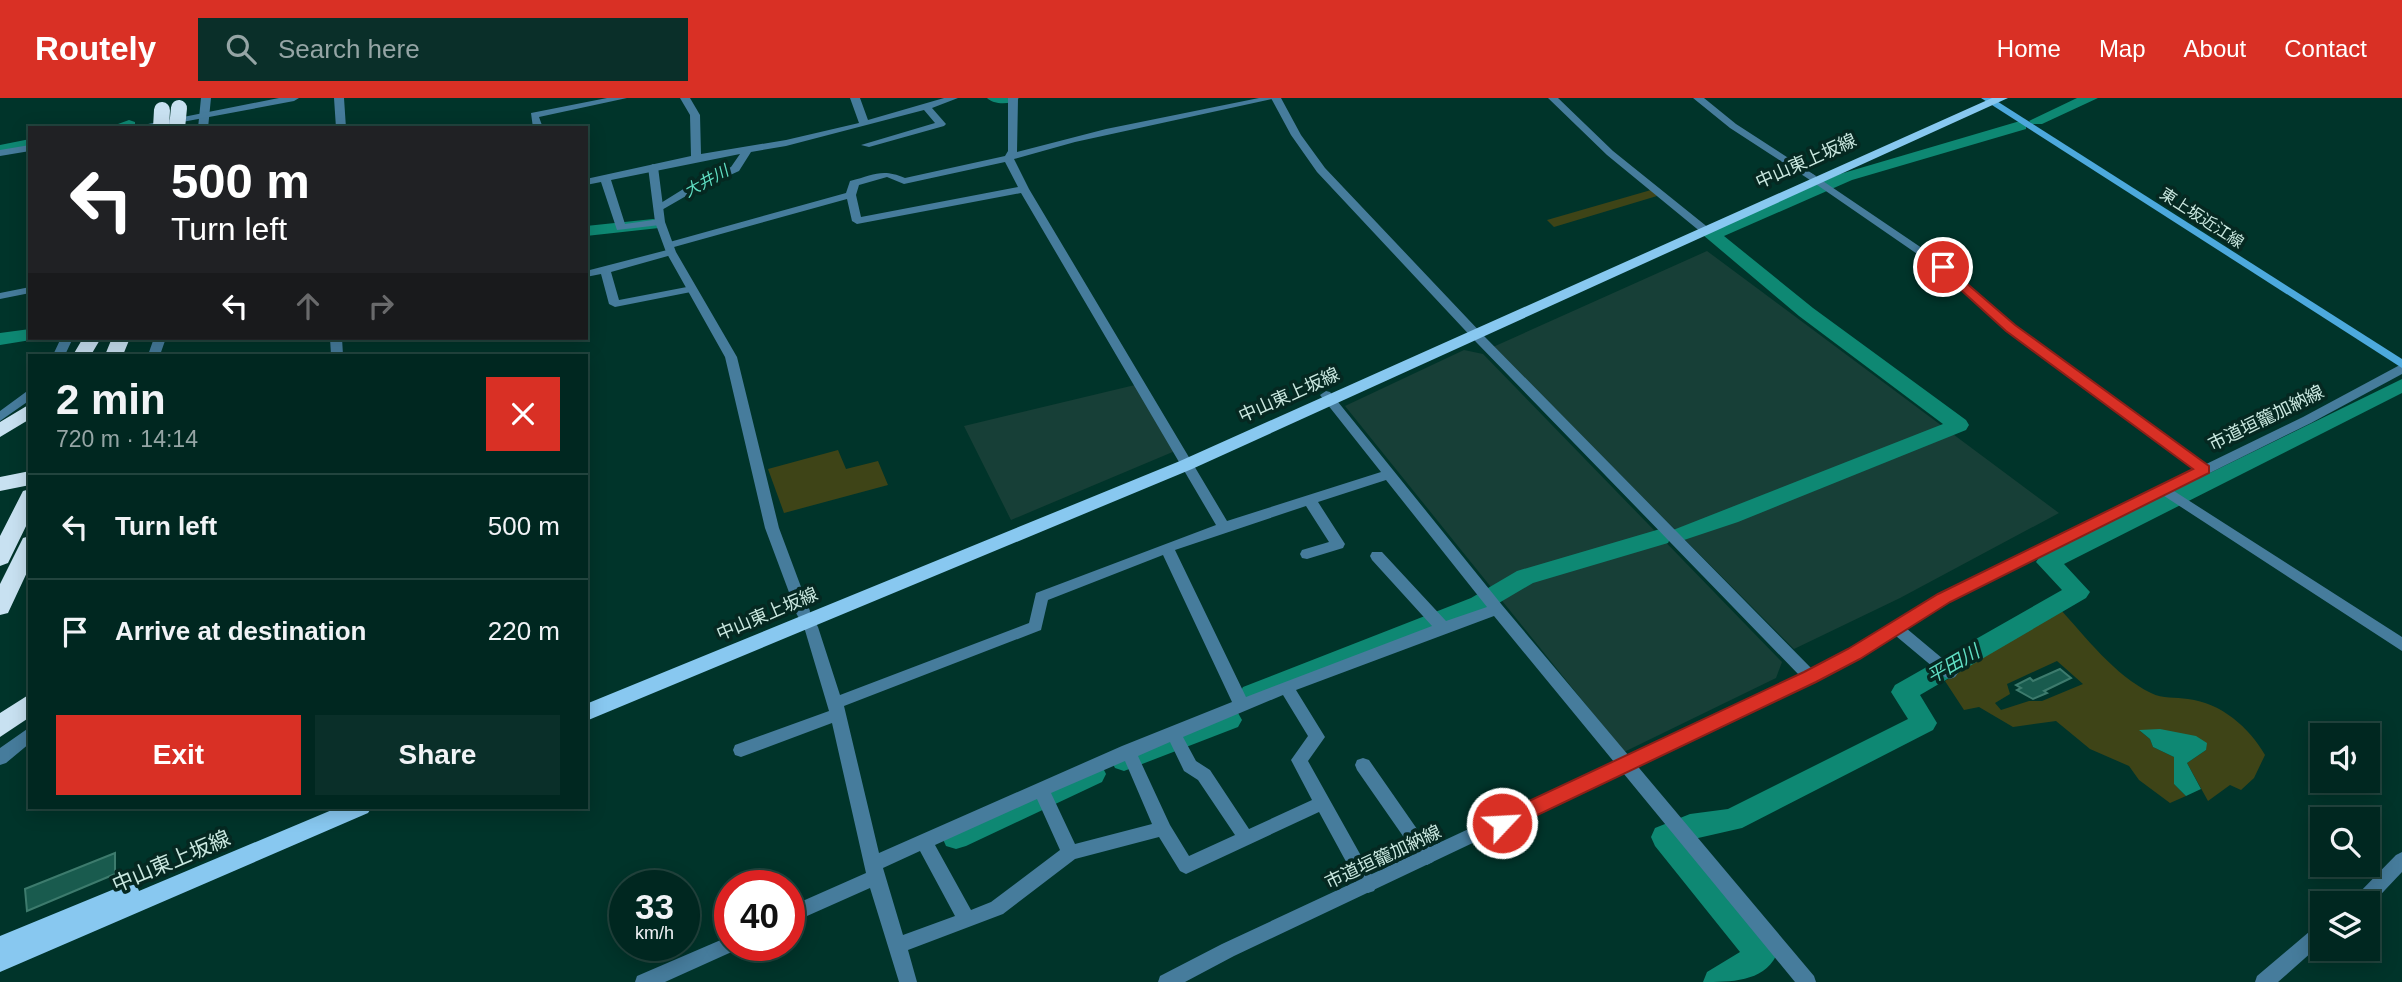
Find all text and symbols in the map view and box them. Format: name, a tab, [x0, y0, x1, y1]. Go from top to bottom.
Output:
search box	[198, 18, 688, 81]
text: Routely	[35, 30, 156, 67]
icon: search	[222, 30, 260, 68]
text: Search here	[278, 34, 420, 64]
text: Home	[1997, 35, 2061, 62]
text: Map	[2099, 35, 2146, 62]
text: About	[2184, 35, 2246, 62]
text: Contact	[2284, 35, 2367, 62]
street label: 中山東上坂線	[1753, 130, 1859, 192]
icon: left	[56, 154, 147, 245]
text: 500 m	[171, 154, 310, 208]
water label: 大井川	[681, 161, 733, 200]
street label: 東上坂近江線	[2157, 185, 2247, 251]
text: Turn left	[171, 211, 287, 247]
pin	[1913, 237, 1973, 297]
icon: arrive	[1924, 248, 1962, 286]
icon: left	[216, 287, 254, 325]
icon: ahead	[289, 287, 327, 325]
icon: right	[362, 287, 400, 325]
street label: 中山東上坂線	[1236, 364, 1342, 426]
text: 2 min	[56, 376, 166, 423]
button: close	[486, 377, 560, 451]
street label: 市道垣籠加納線	[2205, 381, 2327, 455]
text: 720 m · 14:14	[56, 426, 198, 452]
icon: left	[56, 508, 94, 546]
text: Turn left	[115, 511, 217, 541]
text: 500 m	[488, 511, 560, 541]
street label: 中山東上坂線	[713, 584, 821, 644]
icon: arrive	[56, 613, 94, 651]
text: Arrive at destination	[115, 616, 366, 646]
text: 220 m	[488, 616, 560, 646]
water label: 平田川	[1923, 640, 1985, 687]
button: Exit	[56, 715, 301, 795]
button: Share	[315, 715, 560, 795]
map controls	[2310, 723, 2380, 961]
button: sound	[2310, 723, 2380, 793]
position arrow	[1465, 786, 1539, 860]
button: search	[2310, 807, 2380, 877]
street label: 市道垣籠加納線	[1322, 821, 1444, 893]
street label: 中山東上坂線	[109, 826, 233, 896]
speed limit sign: 40	[714, 870, 805, 961]
text: 33	[635, 887, 674, 926]
button: layers	[2310, 891, 2380, 961]
text: km/h	[635, 923, 674, 943]

